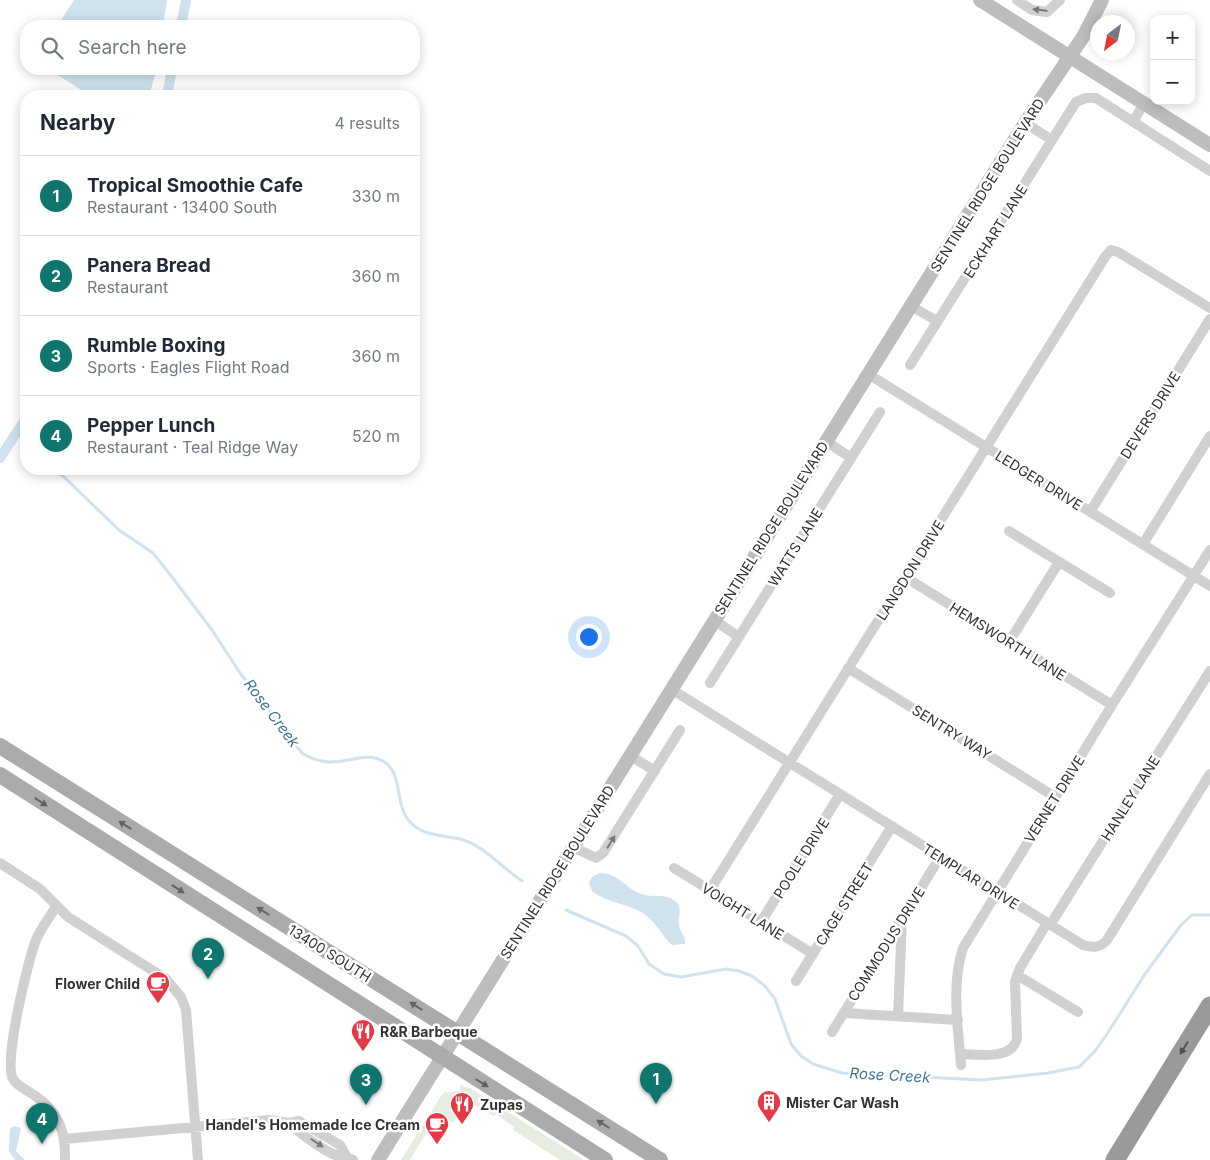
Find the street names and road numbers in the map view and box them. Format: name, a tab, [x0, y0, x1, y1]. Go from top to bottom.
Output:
street label: SENTINEL RIDGE BOULEVARD	[926, 95, 1048, 275]
street label: ECKHART LANE	[960, 181, 1030, 281]
street label: DEVERS DRIVE	[1116, 368, 1184, 462]
street label: SENTINEL RIDGE BOULEVARD	[710, 438, 832, 618]
street label: LEDGER DRIVE	[992, 447, 1086, 513]
street label: WATTS LANE	[764, 505, 826, 589]
street label: LANGDON DRIVE	[872, 517, 948, 623]
street label: HEMSWORTH LANE	[947, 598, 1069, 684]
street label: SENTRY WAY	[909, 701, 995, 763]
street label: VERNET DRIVE	[1020, 752, 1088, 846]
street label: HANLEY LANE	[1097, 752, 1163, 844]
street label: SENTINEL RIDGE BOULEVARD	[496, 782, 618, 962]
street label: POOLE DRIVE	[770, 815, 832, 901]
street label: TEMPLAR DRIVE	[920, 840, 1022, 912]
street label: CAGE STREET	[812, 859, 876, 949]
street label: VOIGHT LANE	[699, 879, 787, 943]
street label: COMMODUS DRIVE	[844, 884, 928, 1004]
street label: 13400 SOUTH	[285, 921, 375, 985]

